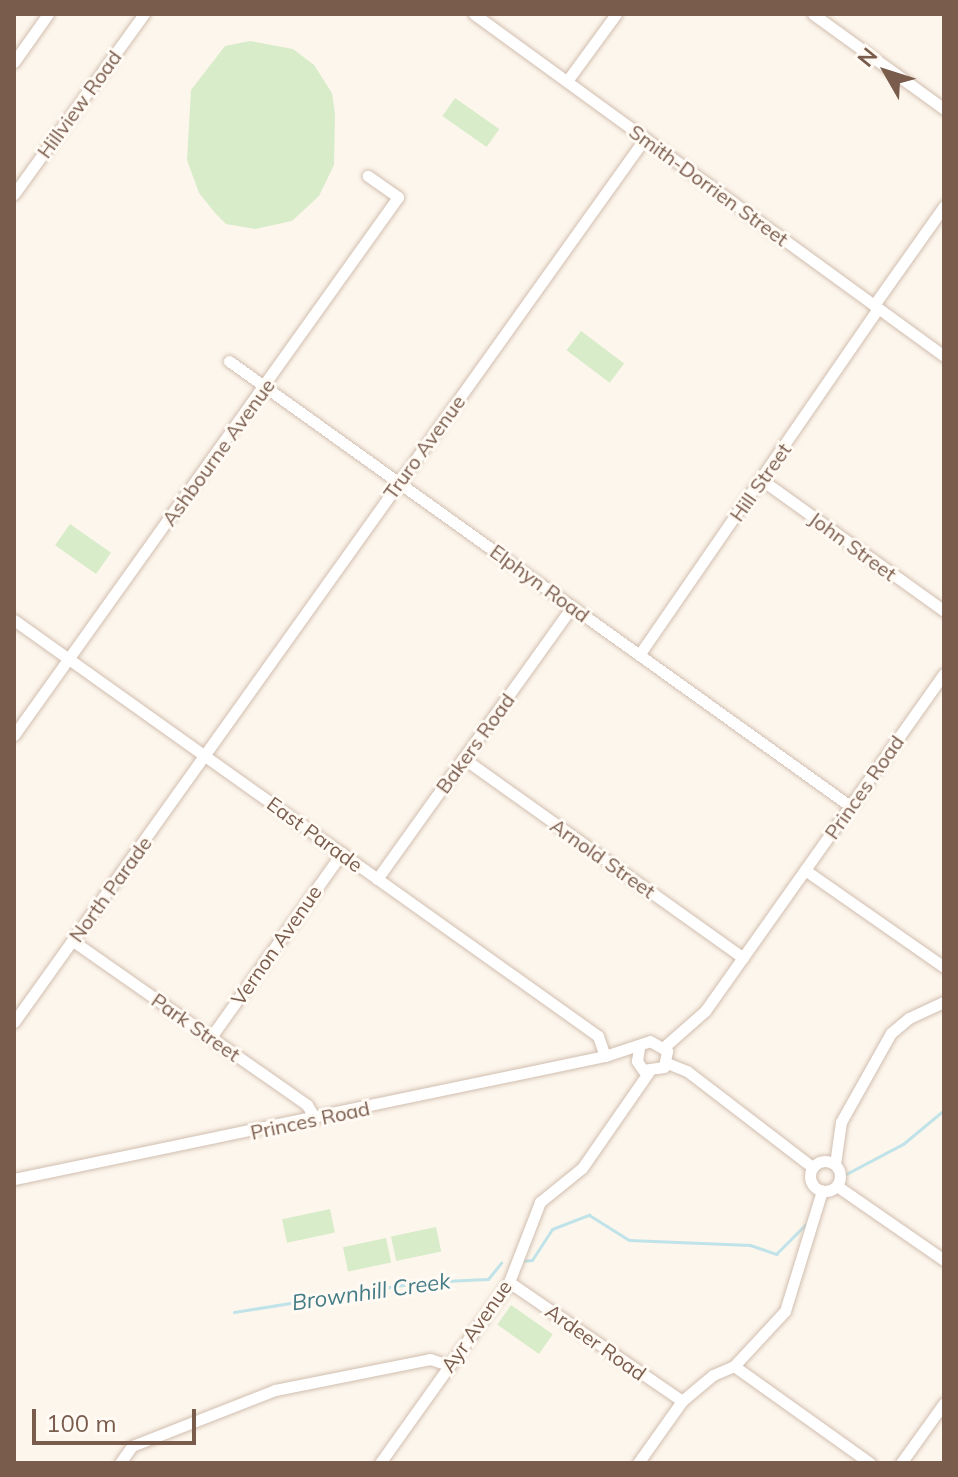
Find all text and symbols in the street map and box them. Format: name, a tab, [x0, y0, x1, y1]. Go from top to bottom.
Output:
north arrow	[846, 32, 926, 112]
text: N	[851, 42, 883, 72]
street label: Hillview Road	[32, 45, 126, 163]
street label: Smith-Dorrien Street	[625, 119, 793, 251]
street label: Ashbourne Avenue	[157, 374, 279, 530]
street label: Truro Avenue	[378, 390, 470, 504]
street label: Hill Street	[724, 438, 796, 526]
street label: John Street	[805, 506, 901, 586]
street label: Elphyn Road	[486, 539, 594, 627]
street label: Bakers Road	[431, 688, 519, 798]
street label: Princes Road	[819, 730, 909, 844]
street label: East Parade	[263, 791, 367, 877]
street label: Arnold Street	[546, 813, 660, 903]
street label: North Parade	[64, 832, 156, 946]
street label: Vernon Avenue	[226, 881, 326, 1009]
street label: Park Street	[147, 988, 245, 1066]
street label: Princes Road	[248, 1096, 372, 1144]
water label: Brownhill Creek	[290, 1268, 452, 1316]
street label: Ayr Avenue	[436, 1275, 516, 1377]
street label: Ardeer Road	[541, 1299, 651, 1385]
scale bar	[36, 1393, 200, 1443]
text: 100 m	[46, 1408, 117, 1438]

